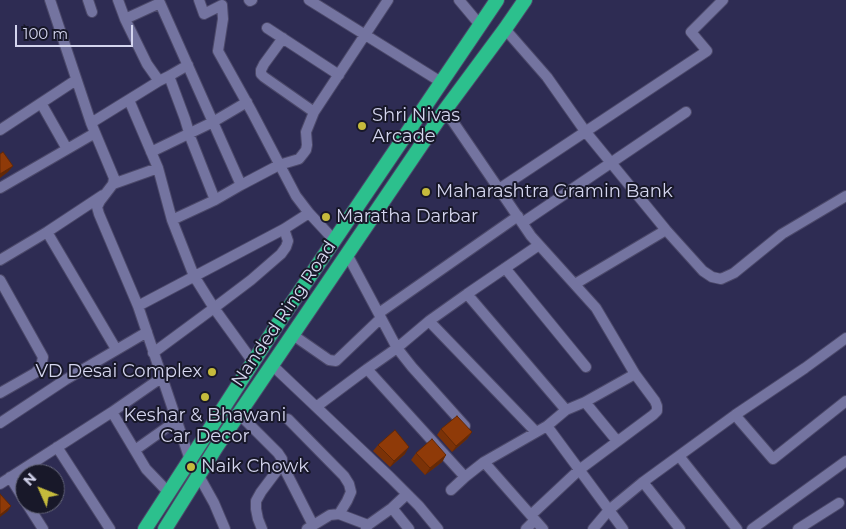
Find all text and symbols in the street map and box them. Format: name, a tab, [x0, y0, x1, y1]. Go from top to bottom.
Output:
scale bar	[18, 15, 135, 47]
text: 100 m	[23, 24, 68, 43]
place label: Shri Nivas Arcade	[372, 105, 460, 148]
marker: Shri Nivas Arcade	[356, 120, 368, 132]
place label: Maharashtra Gramin Bank	[436, 181, 673, 203]
marker: Maharashtra Gramin Bank	[420, 186, 432, 198]
place label: Maratha Darbar	[336, 206, 478, 228]
marker: Maratha Darbar	[320, 211, 332, 223]
street label: Nanded Ring Road	[227, 237, 341, 391]
place label: VD Desai Complex	[35, 361, 202, 383]
marker: VD Desai Complex	[206, 366, 218, 378]
marker: Keshar & Bhawani Car Decor	[199, 391, 211, 403]
place label: Keshar & Bhawani Car Decor	[124, 405, 286, 448]
place label: Naik Chowk	[201, 456, 309, 478]
marker: Naik Chowk	[185, 461, 197, 473]
north arrow	[15, 464, 65, 514]
text: N	[20, 469, 40, 490]

